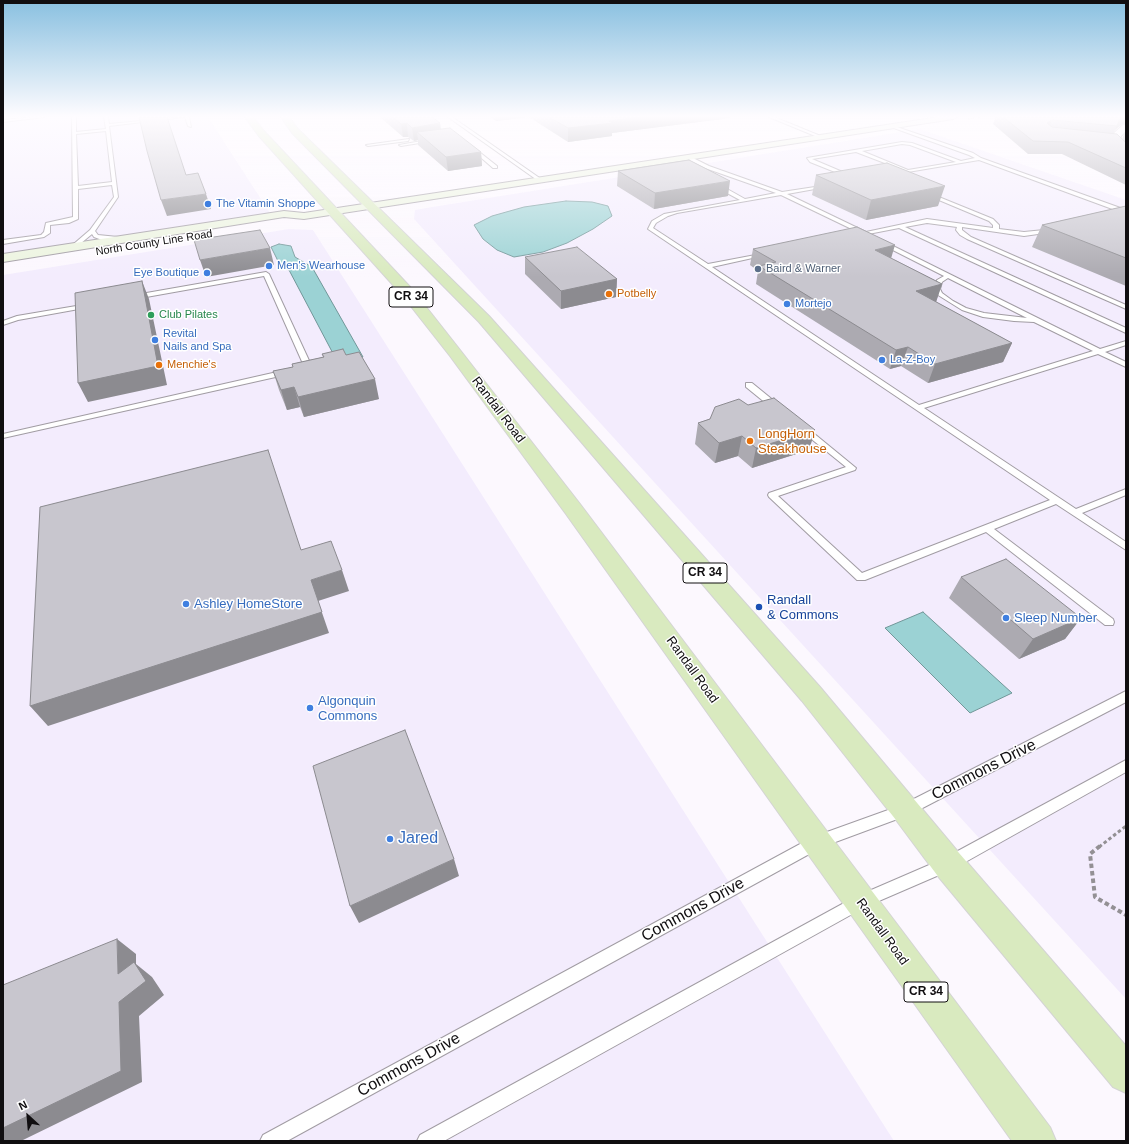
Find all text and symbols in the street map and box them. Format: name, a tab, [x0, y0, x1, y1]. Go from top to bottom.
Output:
place label: The Vitamin Shoppe	[216, 197, 315, 211]
marker: The Vitamin Shoppe	[203, 199, 213, 209]
street label: North County Line Road	[95, 227, 213, 259]
place label: Men's Wearhouse	[277, 259, 365, 273]
marker: Men's Wearhouse	[264, 261, 274, 271]
place label: Baird & Warner	[766, 262, 841, 276]
marker: Baird & Warner	[753, 264, 763, 274]
place label: Eye Boutique	[134, 266, 199, 280]
marker: Eye Boutique	[202, 268, 212, 278]
road number: CR 34	[389, 287, 433, 307]
place label: Potbelly	[617, 287, 656, 301]
marker: Potbelly	[604, 289, 614, 299]
place label: Mortejo	[795, 297, 832, 311]
marker: Mortejo	[782, 299, 792, 309]
place label: Club Pilates	[159, 308, 218, 322]
marker: Club Pilates	[146, 310, 156, 320]
place label: Revital Nails and Spa	[163, 327, 231, 353]
marker: Revital Nails and Spa	[150, 335, 160, 345]
place label: La-Z-Boy	[890, 353, 935, 367]
marker: La-Z-Boy	[877, 355, 887, 365]
place label: Menchie's	[167, 358, 216, 372]
marker: Menchie's	[154, 360, 164, 370]
street label: Randall Road	[468, 374, 528, 446]
place label: LongHorn Steakhouse	[758, 426, 827, 457]
marker: LongHorn Steakhouse	[745, 436, 755, 446]
road number: CR 34	[683, 563, 727, 583]
place label: Randall & Commons	[767, 592, 839, 623]
place label: Ashley HomeStore	[194, 596, 302, 612]
marker: Ashley HomeStore	[181, 599, 191, 609]
marker: Randall & Commons	[754, 602, 764, 612]
place label: Sleep Number	[1014, 610, 1097, 626]
marker: Sleep Number	[1001, 613, 1011, 623]
street label: Randall Road	[663, 634, 721, 706]
place label: Algonquin Commons	[318, 693, 377, 724]
marker: Algonquin Commons	[305, 703, 315, 713]
street label: Commons Drive	[929, 735, 1039, 805]
place label: Jared	[398, 829, 438, 849]
marker: Jared	[385, 834, 395, 844]
street label: Commons Drive	[638, 874, 748, 946]
street label: Randall Road	[853, 896, 911, 968]
road number: CR 34	[904, 982, 948, 1002]
street label: Commons Drive	[354, 1029, 464, 1101]
north arrow	[8, 1096, 48, 1136]
text: N	[17, 1098, 29, 1112]

